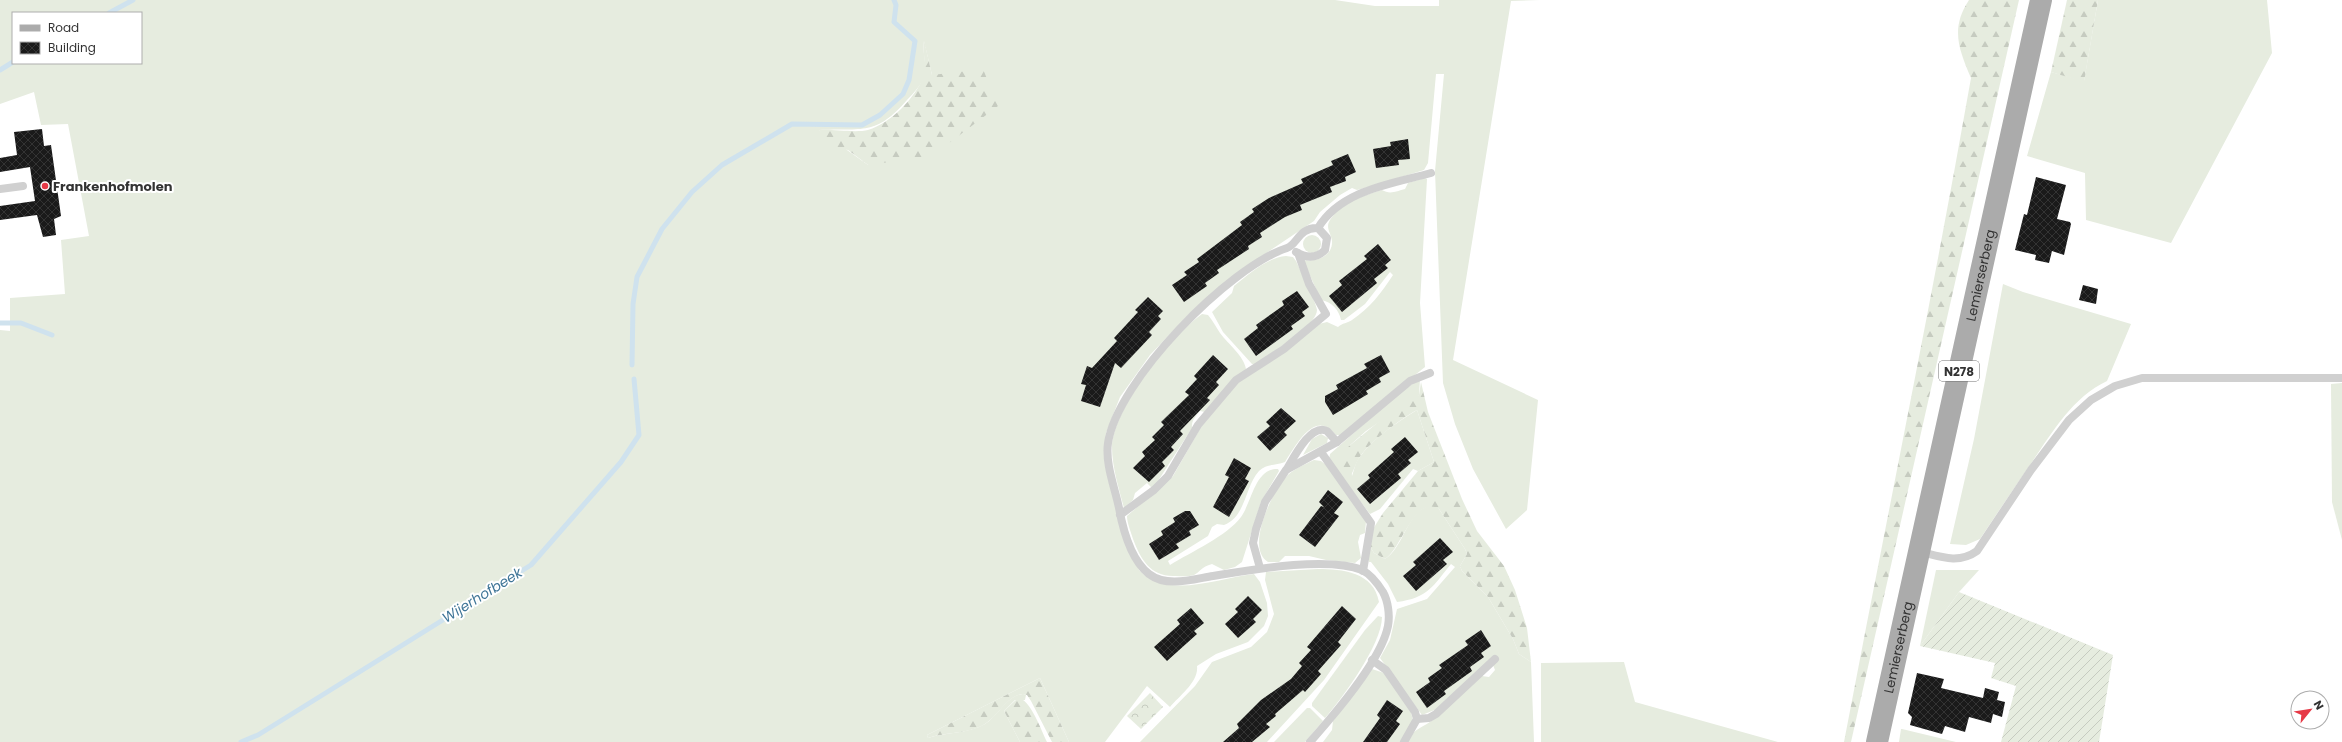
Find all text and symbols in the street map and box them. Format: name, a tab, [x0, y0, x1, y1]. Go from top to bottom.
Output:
legend	[12, 12, 142, 64]
text: Road	[48, 19, 79, 36]
text: Building	[48, 39, 96, 56]
place label: Frankenhofmolen	[53, 177, 173, 196]
marker: Frankenhofmolen	[40, 181, 50, 191]
street label: Lemierserberg	[1961, 228, 2000, 323]
road number: N278	[1939, 361, 1979, 381]
water label: Wijerhofbeek	[438, 562, 527, 628]
street label: Lemierserberg	[1879, 600, 1917, 695]
north arrow	[2290, 690, 2330, 730]
text: N	[2310, 697, 2328, 713]

